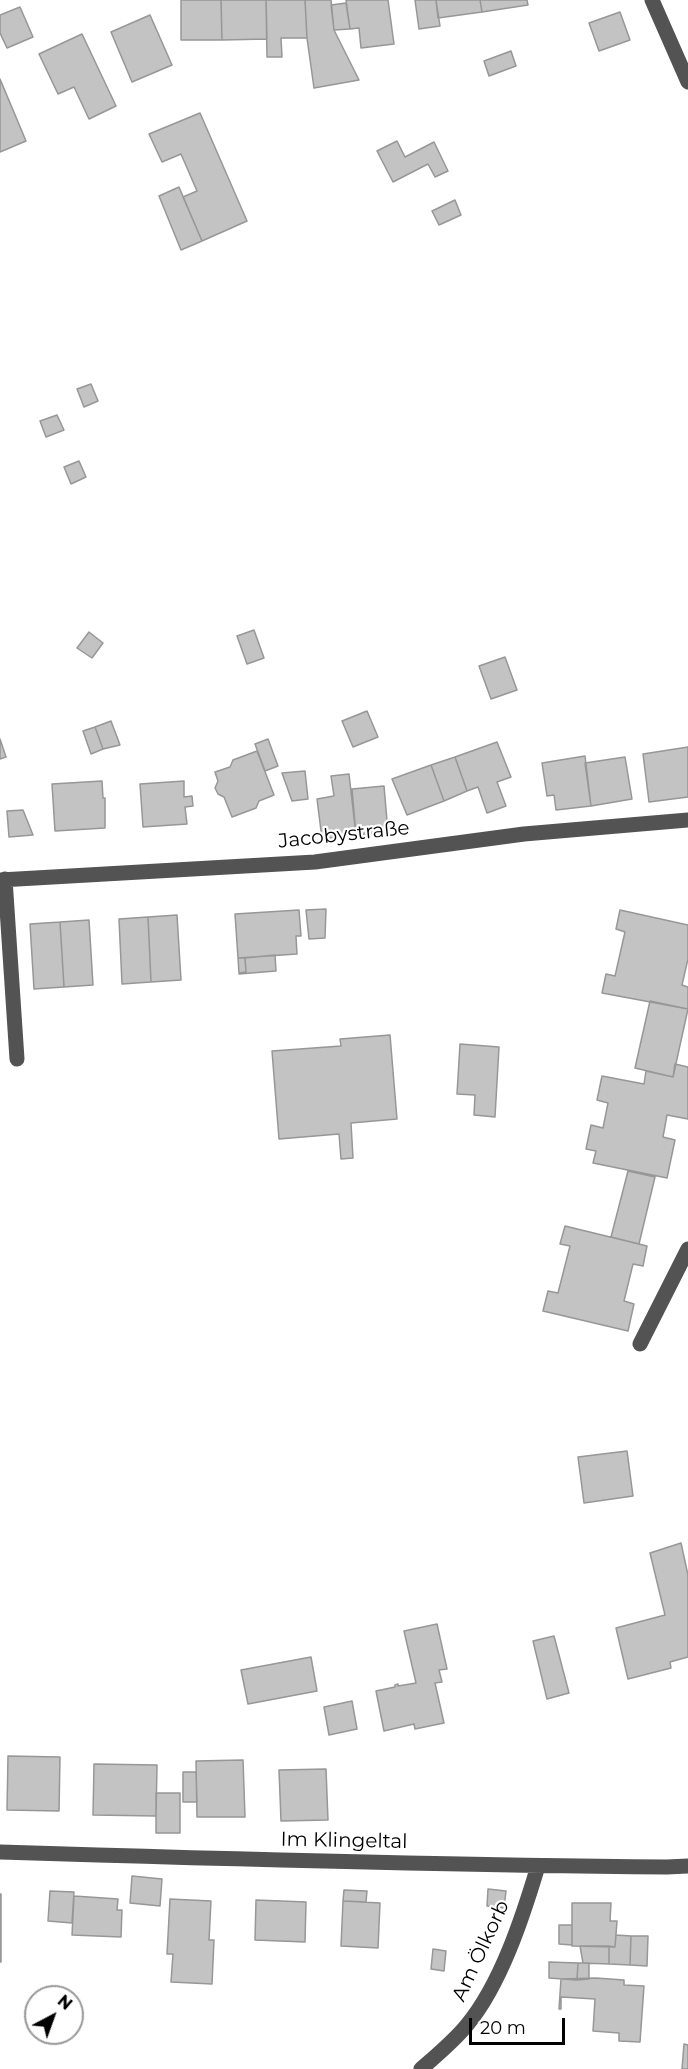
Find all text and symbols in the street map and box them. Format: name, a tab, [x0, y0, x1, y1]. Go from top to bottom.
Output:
street label: Jacobystraße	[277, 816, 411, 854]
street label: Im Klingeltal	[280, 1828, 408, 1854]
street label: Am Ölkorb	[447, 1897, 515, 2005]
north arrow	[24, 1985, 84, 2045]
text: N	[54, 1991, 76, 2014]
scale bar	[472, 2006, 568, 2044]
text: 20 m	[480, 2017, 526, 2039]

